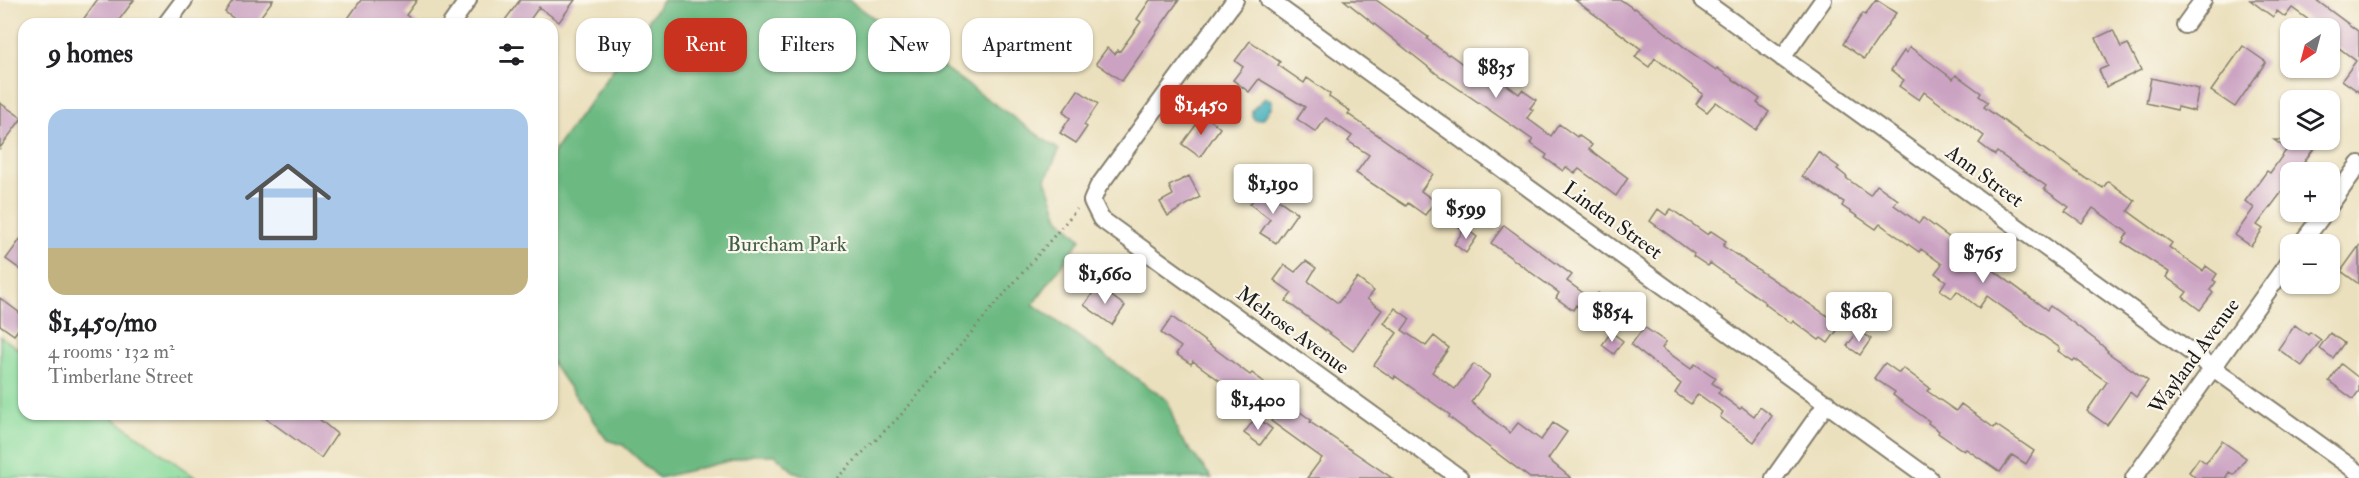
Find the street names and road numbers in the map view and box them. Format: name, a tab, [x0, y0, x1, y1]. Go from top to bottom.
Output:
street label: Ann Street	[1940, 138, 2029, 214]
street label: Linden Street	[1558, 175, 1668, 266]
street label: Melrose Avenue	[1231, 280, 1355, 381]
street label: Wayland Avenue	[2143, 293, 2246, 421]

